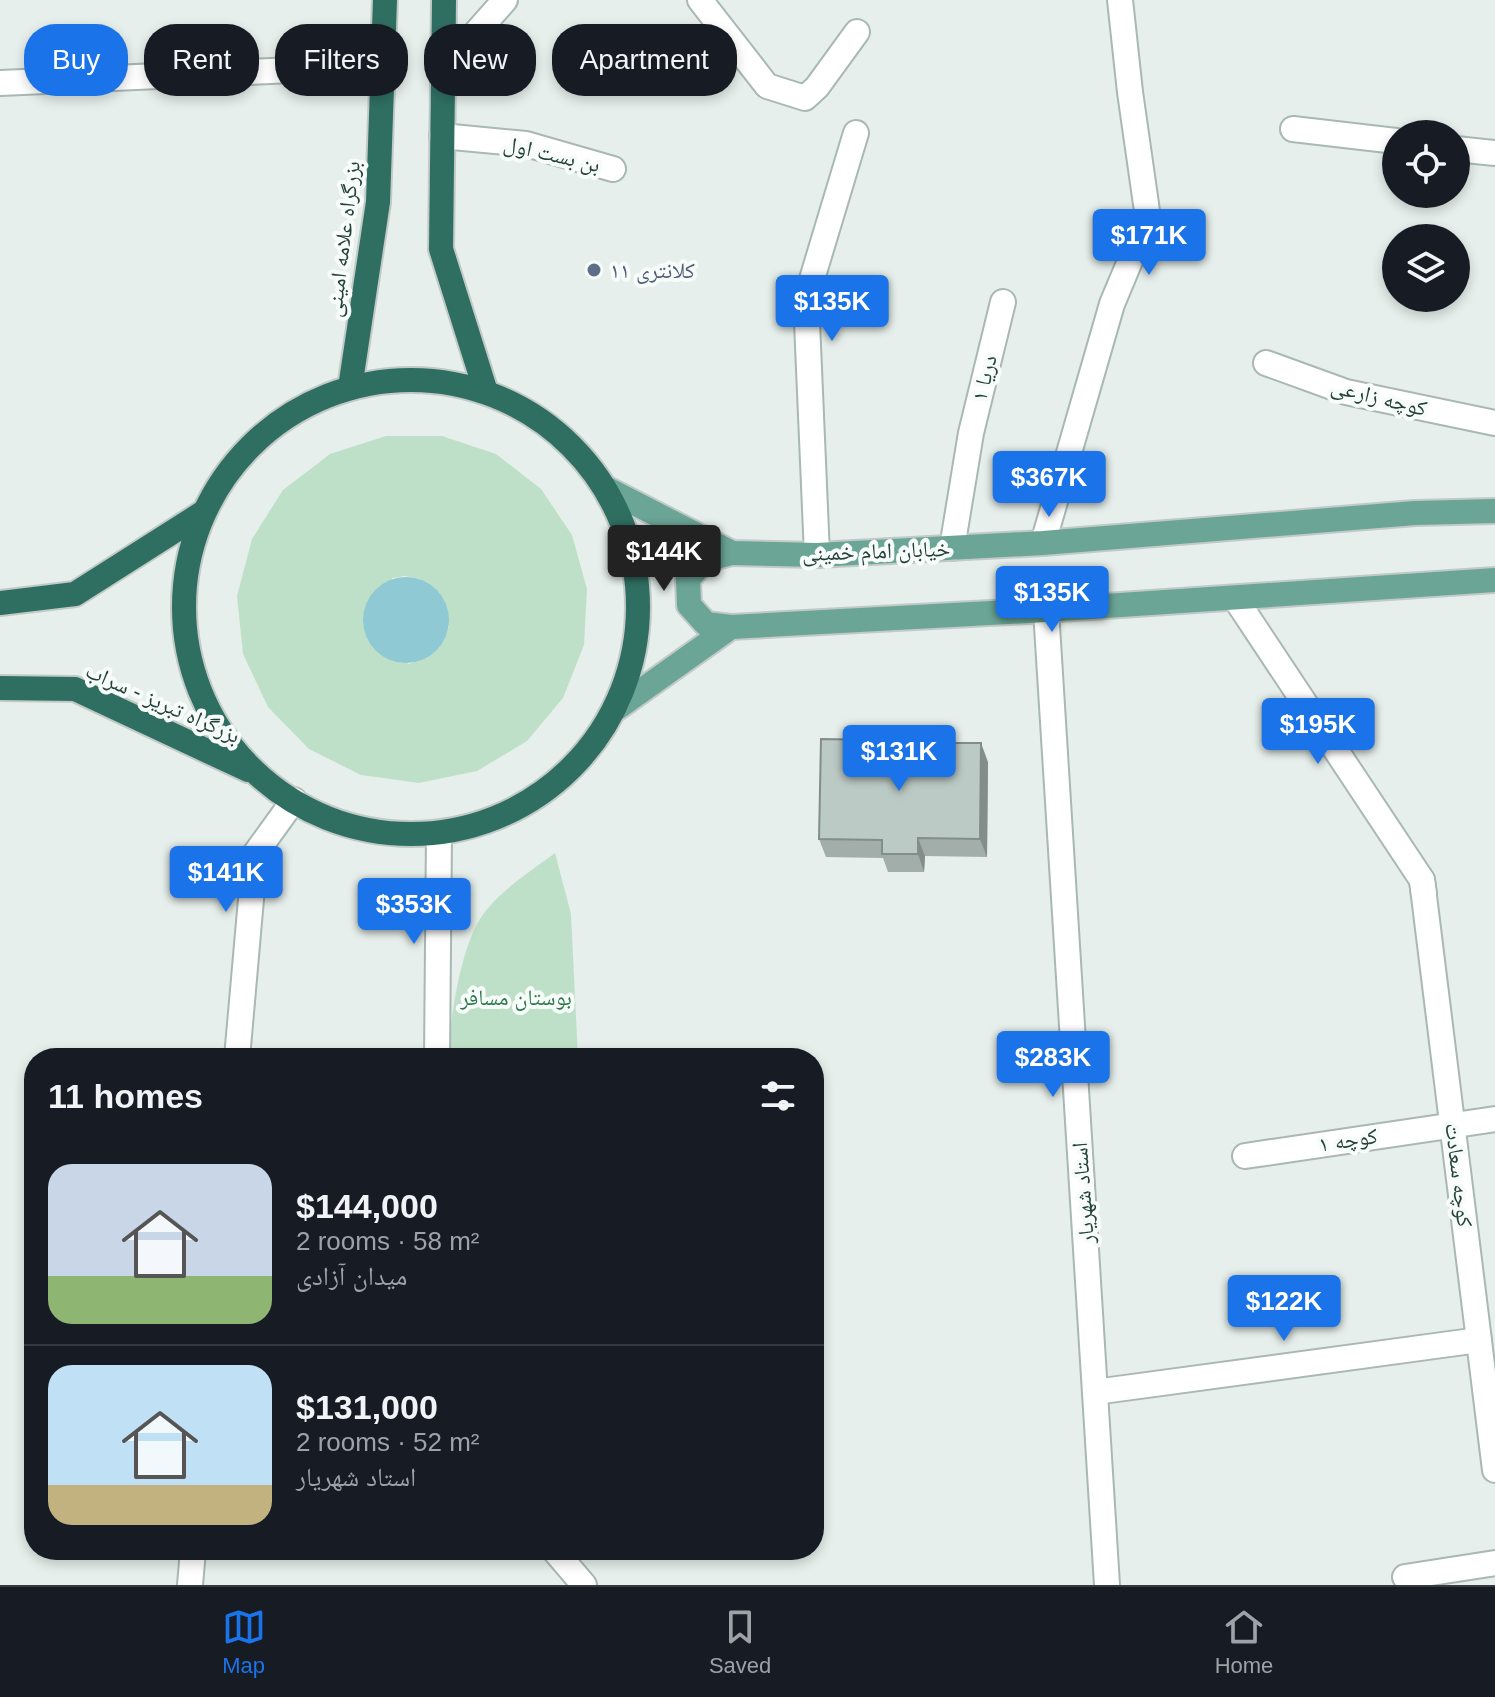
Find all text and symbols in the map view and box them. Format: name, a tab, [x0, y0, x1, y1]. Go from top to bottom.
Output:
chip: Buy	[24, 24, 128, 96]
chip: Rent	[144, 24, 259, 96]
chip: Filters	[275, 24, 408, 96]
chip: New	[424, 24, 536, 96]
chip: Apartment	[552, 24, 737, 96]
map controls	[1382, 120, 1470, 312]
button: locate	[1382, 120, 1470, 208]
street label: بن بست اول	[501, 131, 603, 178]
street label: بزرگراه علامه امینی	[321, 159, 366, 319]
pin: $171K	[1093, 209, 1205, 277]
text: $171K	[1111, 220, 1187, 250]
button: layers	[1382, 224, 1470, 312]
place label: کلانتری ۱۱	[610, 258, 695, 284]
marker: کلانتری ۱۱	[585, 261, 603, 279]
pin: $135K	[776, 275, 888, 343]
text: $135K	[794, 286, 870, 316]
street label: دریا ۱	[966, 352, 1002, 404]
street label: کوچه زارعی	[1328, 373, 1430, 422]
pin: $367K	[993, 451, 1105, 519]
text: $367K	[1011, 462, 1087, 492]
pin: $144K	[608, 525, 720, 593]
text: $144K	[626, 536, 702, 566]
street label: خیابان امام خمینی	[801, 536, 951, 568]
pin: $135K	[996, 566, 1108, 634]
text: $135K	[1014, 577, 1090, 607]
street label: بزرگراه تبریز - سراب	[82, 658, 244, 748]
pin: $195K	[1262, 698, 1374, 766]
text: $195K	[1280, 709, 1356, 739]
pin: $131K	[843, 725, 955, 793]
text: $131K	[861, 736, 937, 766]
pin: $141K	[170, 846, 282, 914]
text: $141K	[188, 857, 264, 887]
pin: $353K	[358, 878, 470, 946]
text: $353K	[376, 889, 452, 919]
park label: بوستان مسافر	[459, 985, 572, 1011]
pin: $283K	[997, 1031, 1109, 1099]
text: $283K	[1015, 1042, 1091, 1072]
icon: filters	[756, 1074, 800, 1118]
text: 11 homes	[48, 1077, 203, 1115]
street label: کوچه سعادت	[1440, 1122, 1478, 1229]
street label: کوچه ۱	[1317, 1123, 1379, 1158]
street label: استاد شهریار	[1067, 1141, 1099, 1246]
text: $144,000	[296, 1187, 438, 1225]
icon: home	[112, 1196, 208, 1292]
text: 2 rooms · 58 m²	[296, 1226, 480, 1256]
text: میدان آزادی	[296, 1261, 407, 1291]
pin: $122K	[1228, 1275, 1340, 1343]
text: $122K	[1246, 1286, 1322, 1316]
text: $131,000	[296, 1388, 438, 1426]
icon: home	[112, 1397, 208, 1493]
text: 2 rooms · 52 m²	[296, 1427, 480, 1457]
text: استاد شهریار	[296, 1462, 416, 1492]
tab: Map	[222, 1605, 266, 1679]
tab: Saved	[709, 1605, 771, 1679]
tab: Home	[1215, 1605, 1273, 1679]

